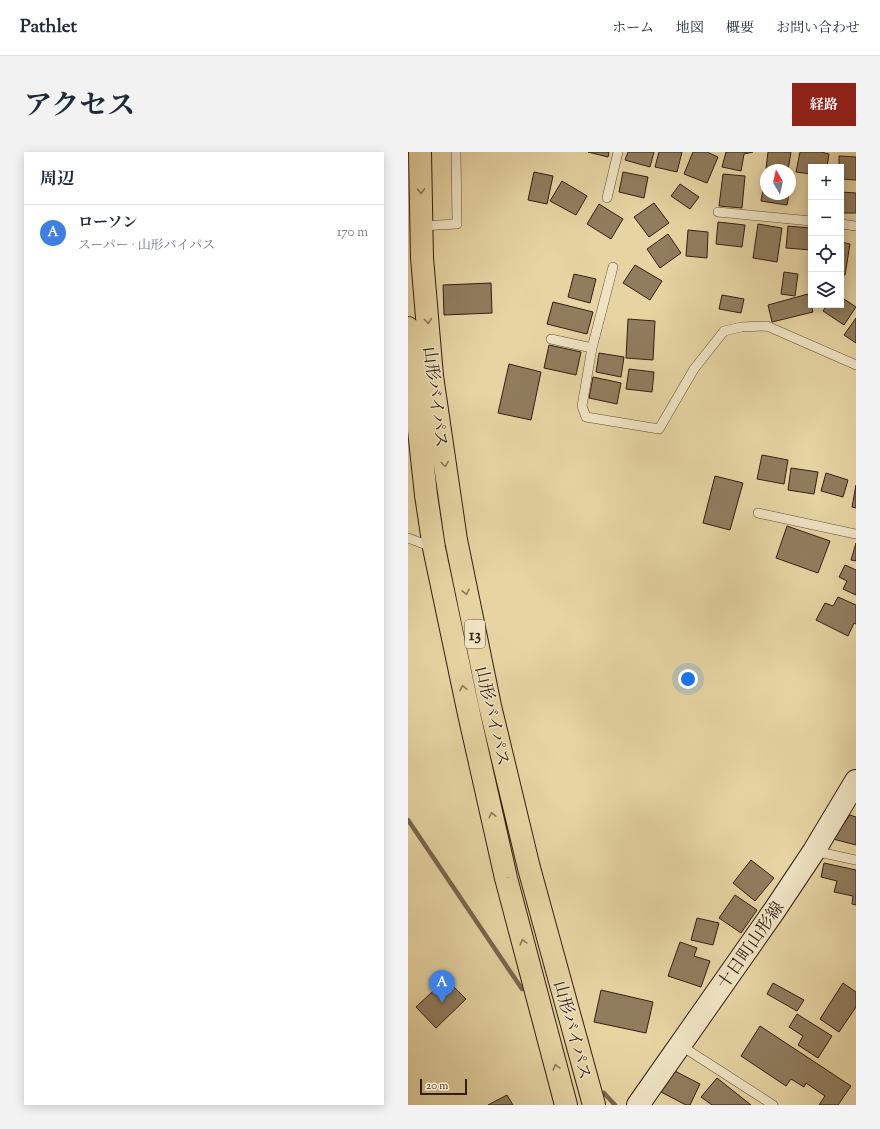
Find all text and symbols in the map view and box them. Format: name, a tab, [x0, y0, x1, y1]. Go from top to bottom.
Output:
text: Pathlet	[20, 14, 77, 41]
text: ホーム	[612, 19, 654, 39]
text: 地図	[676, 19, 704, 39]
text: 概要	[726, 19, 754, 39]
text: お問い合わせ	[776, 19, 860, 39]
button: 経路	[792, 83, 856, 126]
text: アクセス	[24, 87, 135, 127]
north arrow	[760, 164, 796, 200]
map controls	[808, 164, 844, 308]
button: +	[808, 164, 844, 200]
text: 周辺	[40, 168, 74, 192]
one-way arrow	[416, 188, 425, 194]
button: −	[808, 200, 844, 236]
text: ローソン	[78, 213, 137, 234]
text: A	[48, 224, 58, 242]
text: 170 m	[337, 224, 368, 242]
button: locate	[808, 236, 844, 272]
text: スーパー · 山形バイパス	[78, 237, 215, 255]
button: layers	[808, 272, 844, 308]
one-way arrow	[423, 318, 432, 324]
street label: 山形バイパス	[416, 345, 452, 449]
one-way arrow	[440, 461, 449, 467]
one-way arrow	[462, 589, 470, 595]
road number: 13	[465, 620, 485, 648]
street label: 山形バイパス	[468, 664, 514, 769]
your location	[678, 669, 698, 689]
one-way arrow	[460, 685, 468, 692]
one-way arrow	[488, 812, 496, 818]
street label: 十日町山形線	[713, 897, 791, 995]
one-way arrow	[519, 938, 527, 945]
pin: A	[429, 970, 455, 1003]
street label: 山形バイパス	[546, 978, 596, 1083]
one-way arrow	[552, 1064, 560, 1071]
scale bar	[420, 1077, 467, 1096]
text: 20 m	[426, 1078, 448, 1094]

